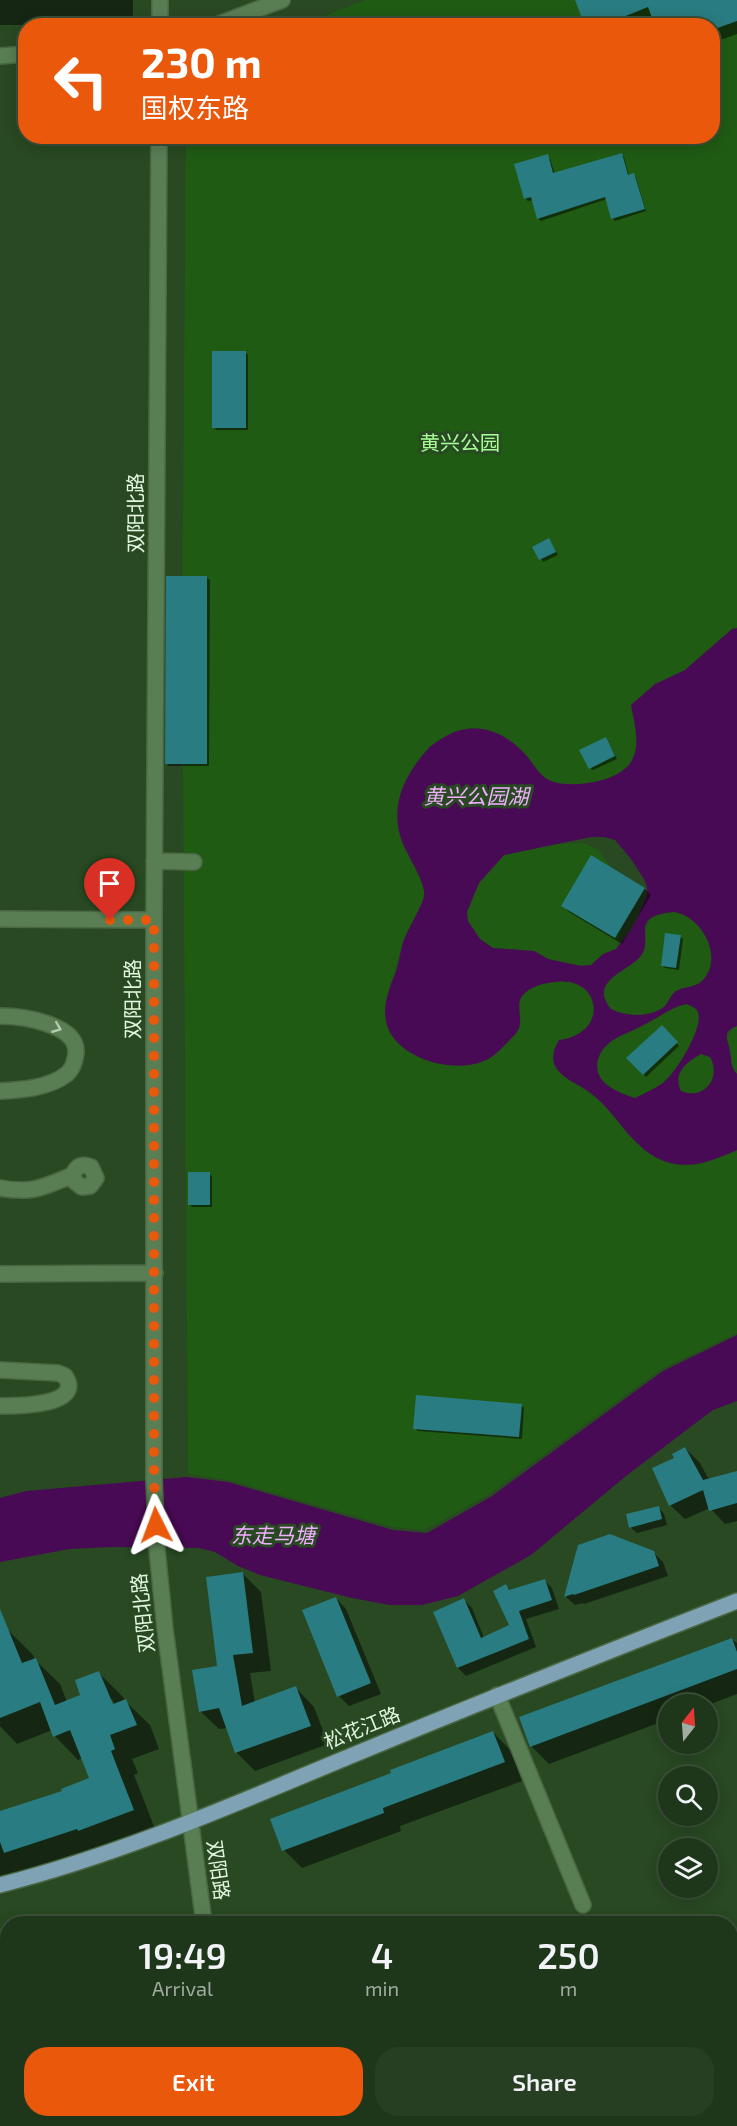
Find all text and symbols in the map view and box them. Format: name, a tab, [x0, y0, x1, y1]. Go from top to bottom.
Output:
text: 230 m	[141, 36, 262, 86]
icon: left	[42, 42, 120, 120]
text: 国权东路	[141, 91, 249, 123]
park label: 黄兴公园	[420, 430, 500, 454]
street label: 双阳北路	[123, 473, 147, 553]
water label: 黄兴公园湖	[424, 783, 531, 808]
pin	[84, 858, 135, 920]
icon: arrive	[93, 867, 126, 900]
street label: 双阳北路	[120, 959, 144, 1039]
one-way arrow	[50, 1021, 61, 1033]
position arrow	[124, 1493, 188, 1557]
water label: 东走马塘	[231, 1522, 318, 1547]
street label: 双阳北路	[126, 1572, 158, 1654]
north arrow	[658, 1694, 718, 1754]
map controls	[658, 1694, 718, 1898]
street label: 松花江路	[320, 1701, 403, 1753]
button: search	[658, 1766, 718, 1826]
street label: 双阳路	[203, 1838, 235, 1901]
button: layers	[658, 1838, 718, 1898]
text: 19:49	[138, 1933, 227, 1976]
text: 4	[371, 1933, 393, 1976]
text: 250	[537, 1933, 600, 1976]
text: Arrival	[152, 1976, 213, 2000]
text: min	[365, 1976, 399, 2000]
text: m	[560, 1976, 577, 2000]
button: Exit	[24, 2047, 363, 2116]
button: Share	[375, 2047, 714, 2116]

